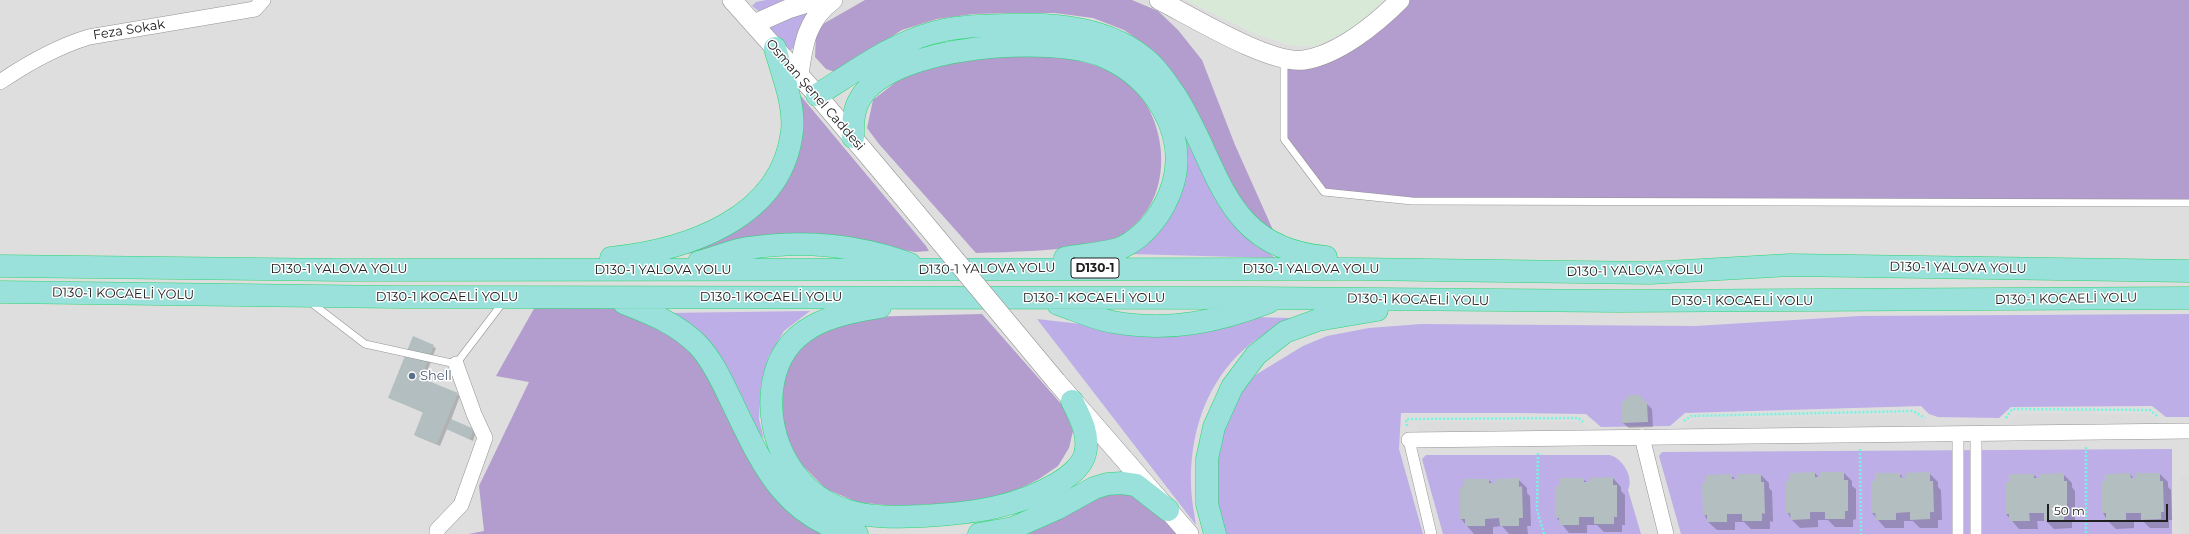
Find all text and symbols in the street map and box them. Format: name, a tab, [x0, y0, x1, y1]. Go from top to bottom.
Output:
street label: Feza Sokak	[92, 17, 166, 43]
street label: Osman Şenel Caddesi	[762, 36, 868, 154]
road number: D130-1	[1071, 258, 1119, 278]
street label: D130-1 YALOVA YOLU	[1889, 259, 2027, 277]
street label: D130-1 YALOVA YOLU	[918, 260, 1056, 278]
street label: D130-1 YALOVA YOLU	[270, 261, 408, 277]
street label: D130-1 YALOVA YOLU	[1242, 261, 1380, 277]
street label: D130-1 YALOVA YOLU	[594, 262, 732, 278]
street label: D130-1 YALOVA YOLU	[1566, 262, 1704, 280]
street label: D130-1 KOCAELİ YOLU	[52, 285, 194, 303]
street label: D130-1 KOCAELİ YOLU	[376, 289, 518, 305]
street label: D130-1 KOCAELİ YOLU	[700, 289, 842, 305]
street label: D130-1 KOCAELİ YOLU	[1023, 290, 1165, 306]
street label: D130-1 KOCAELİ YOLU	[1995, 290, 2137, 308]
street label: D130-1 KOCAELİ YOLU	[1347, 291, 1489, 309]
street label: D130-1 KOCAELİ YOLU	[1671, 293, 1813, 309]
place label: Shell	[420, 368, 452, 384]
marker: Shell	[407, 371, 417, 381]
scale bar	[2049, 496, 2170, 522]
text: 50 m	[2054, 503, 2085, 518]

